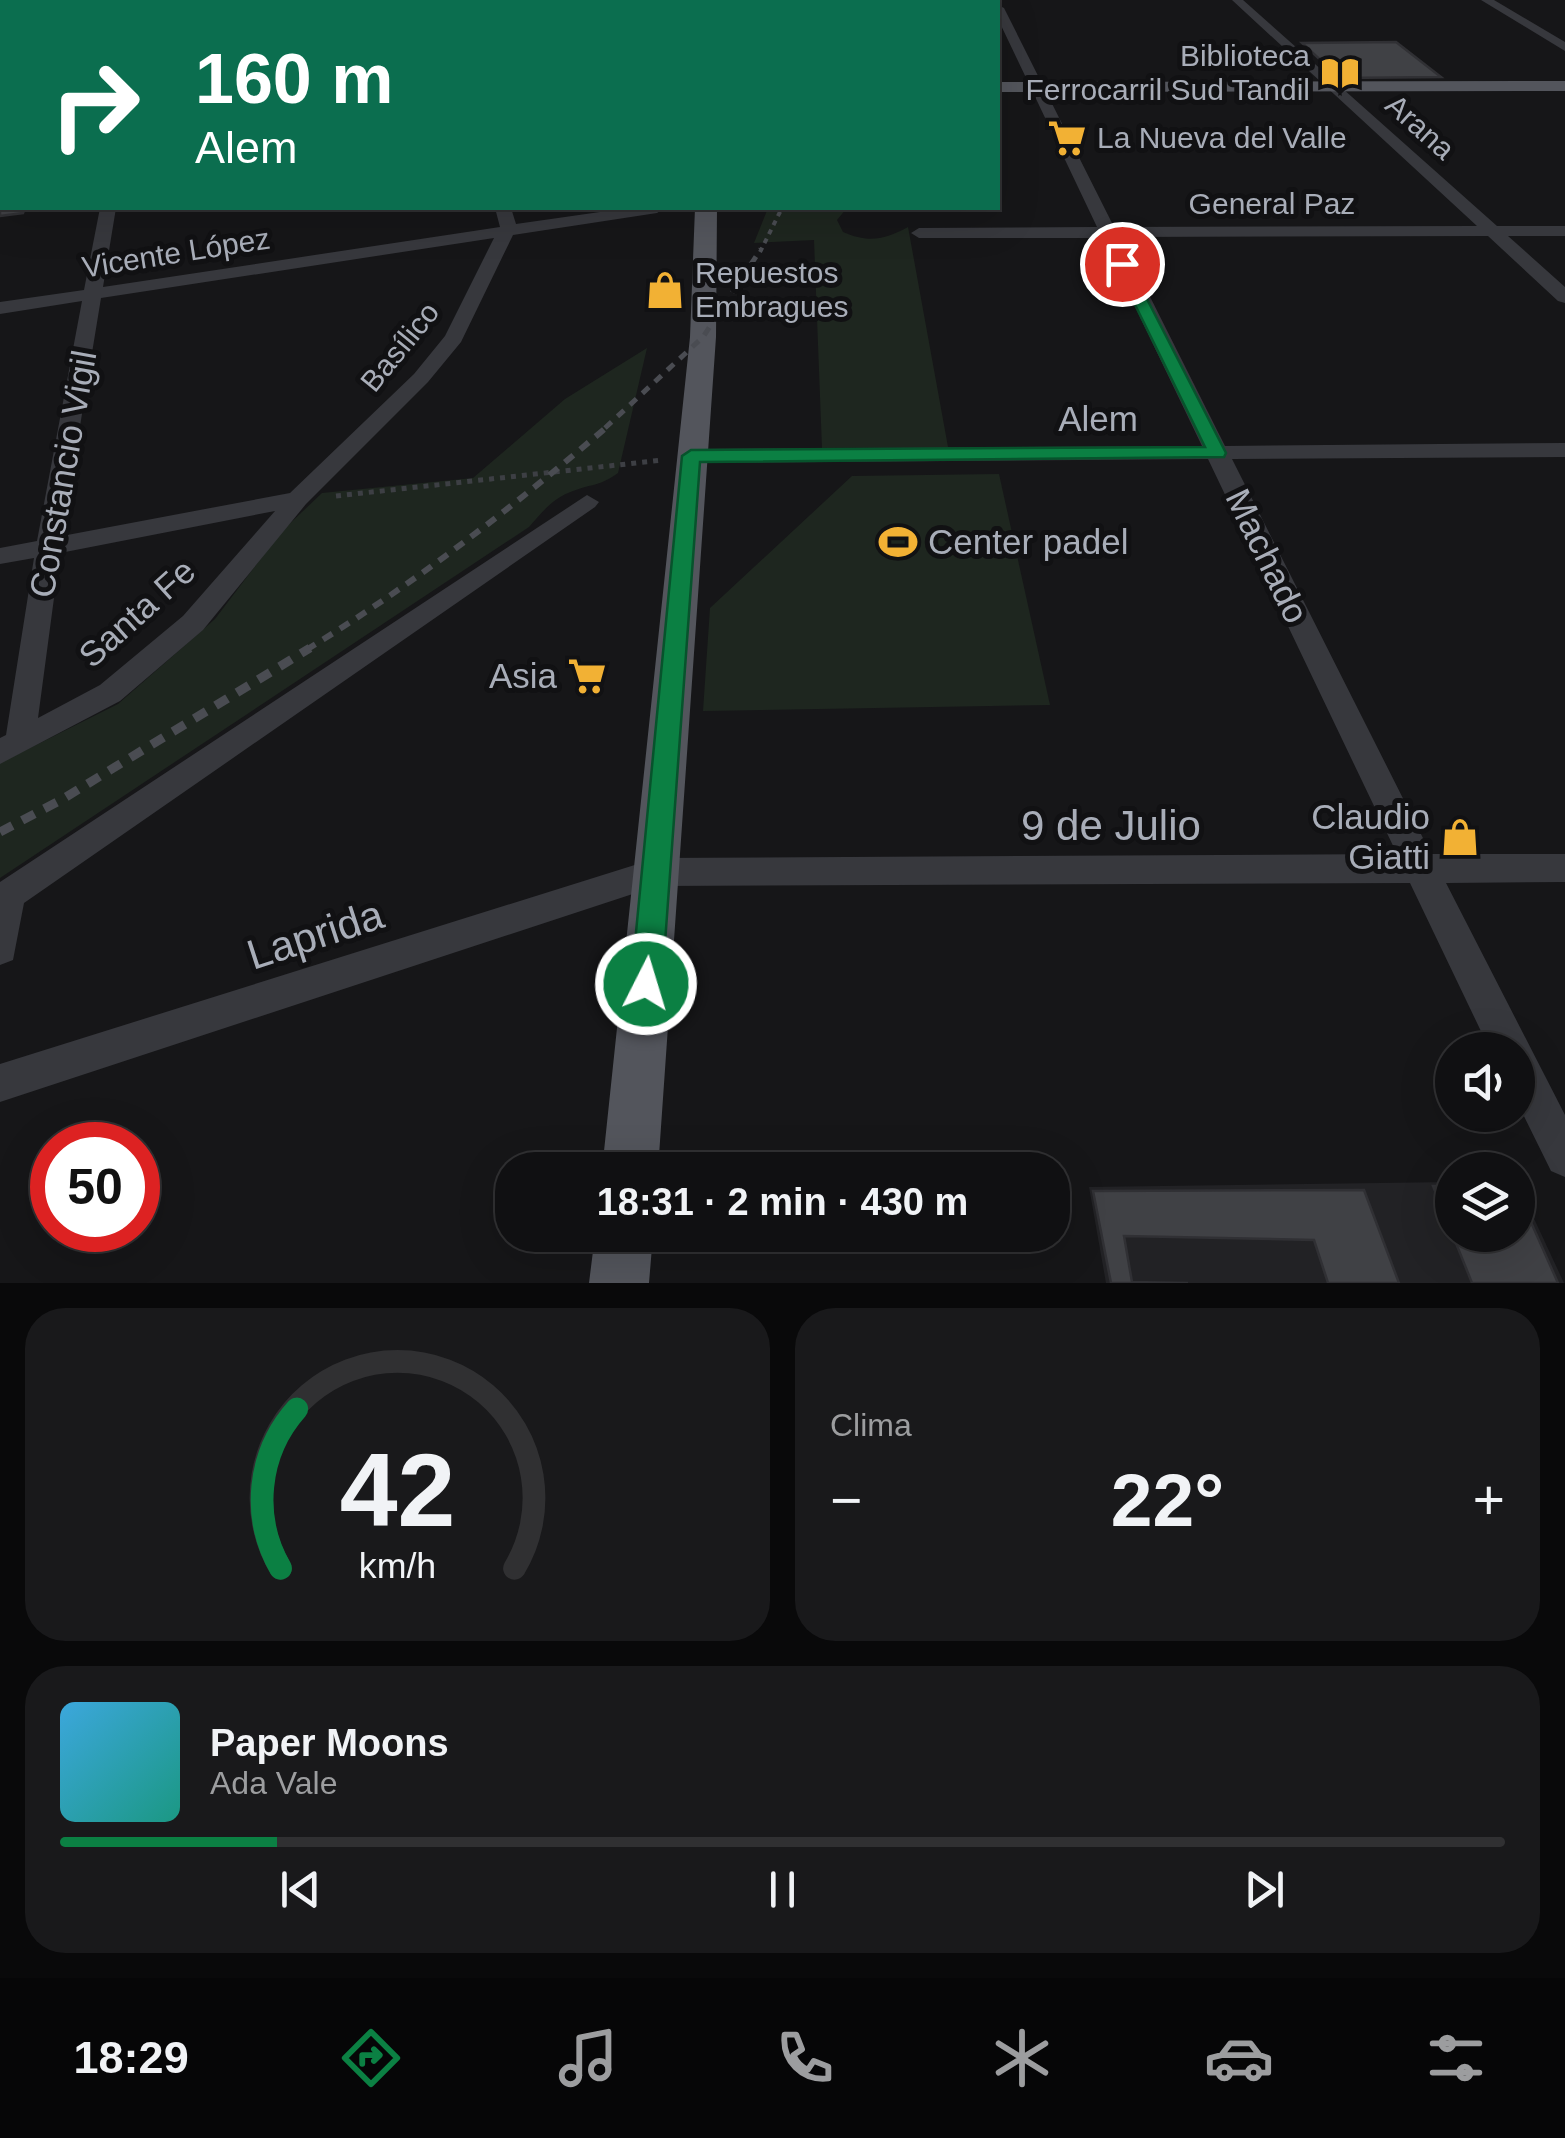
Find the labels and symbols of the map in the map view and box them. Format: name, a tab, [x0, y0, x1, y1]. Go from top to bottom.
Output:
place label: Biblioteca Ferrocarril Sud Tandil	[1025, 39, 1310, 106]
library icon: Biblioteca Ferrocarril Sud Tandil	[1319, 52, 1361, 94]
street label: Arana	[1380, 88, 1461, 166]
supermarket icon: La Nueva del Valle	[1046, 117, 1088, 159]
place label: La Nueva del Valle	[1097, 121, 1347, 154]
street label: General Paz	[1189, 187, 1355, 220]
street label: Vicente López	[80, 221, 272, 284]
pin	[1080, 222, 1165, 307]
place label: Repuestos Embragues	[695, 256, 848, 323]
shop icon: Repuestos Embragues	[644, 269, 686, 311]
street label: Basílico	[354, 295, 445, 398]
street label: Constancio Vigil	[22, 347, 103, 601]
street label: Alem	[1058, 399, 1138, 438]
street label: Machado	[1218, 483, 1317, 629]
sports icon: Center padel	[877, 521, 919, 563]
place label: Center padel	[928, 522, 1128, 561]
street label: Santa Fe	[71, 551, 202, 675]
supermarket icon: Asia	[566, 655, 608, 697]
place label: Asia	[489, 656, 558, 695]
place label: Claudio Giatti	[1311, 797, 1430, 876]
street label: 9 de Julio	[1021, 802, 1201, 849]
shop icon: Claudio Giatti	[1439, 816, 1481, 858]
street label: Laprida	[241, 890, 390, 978]
position arrow	[594, 932, 698, 1036]
speed limit sign: 50	[30, 1122, 160, 1252]

